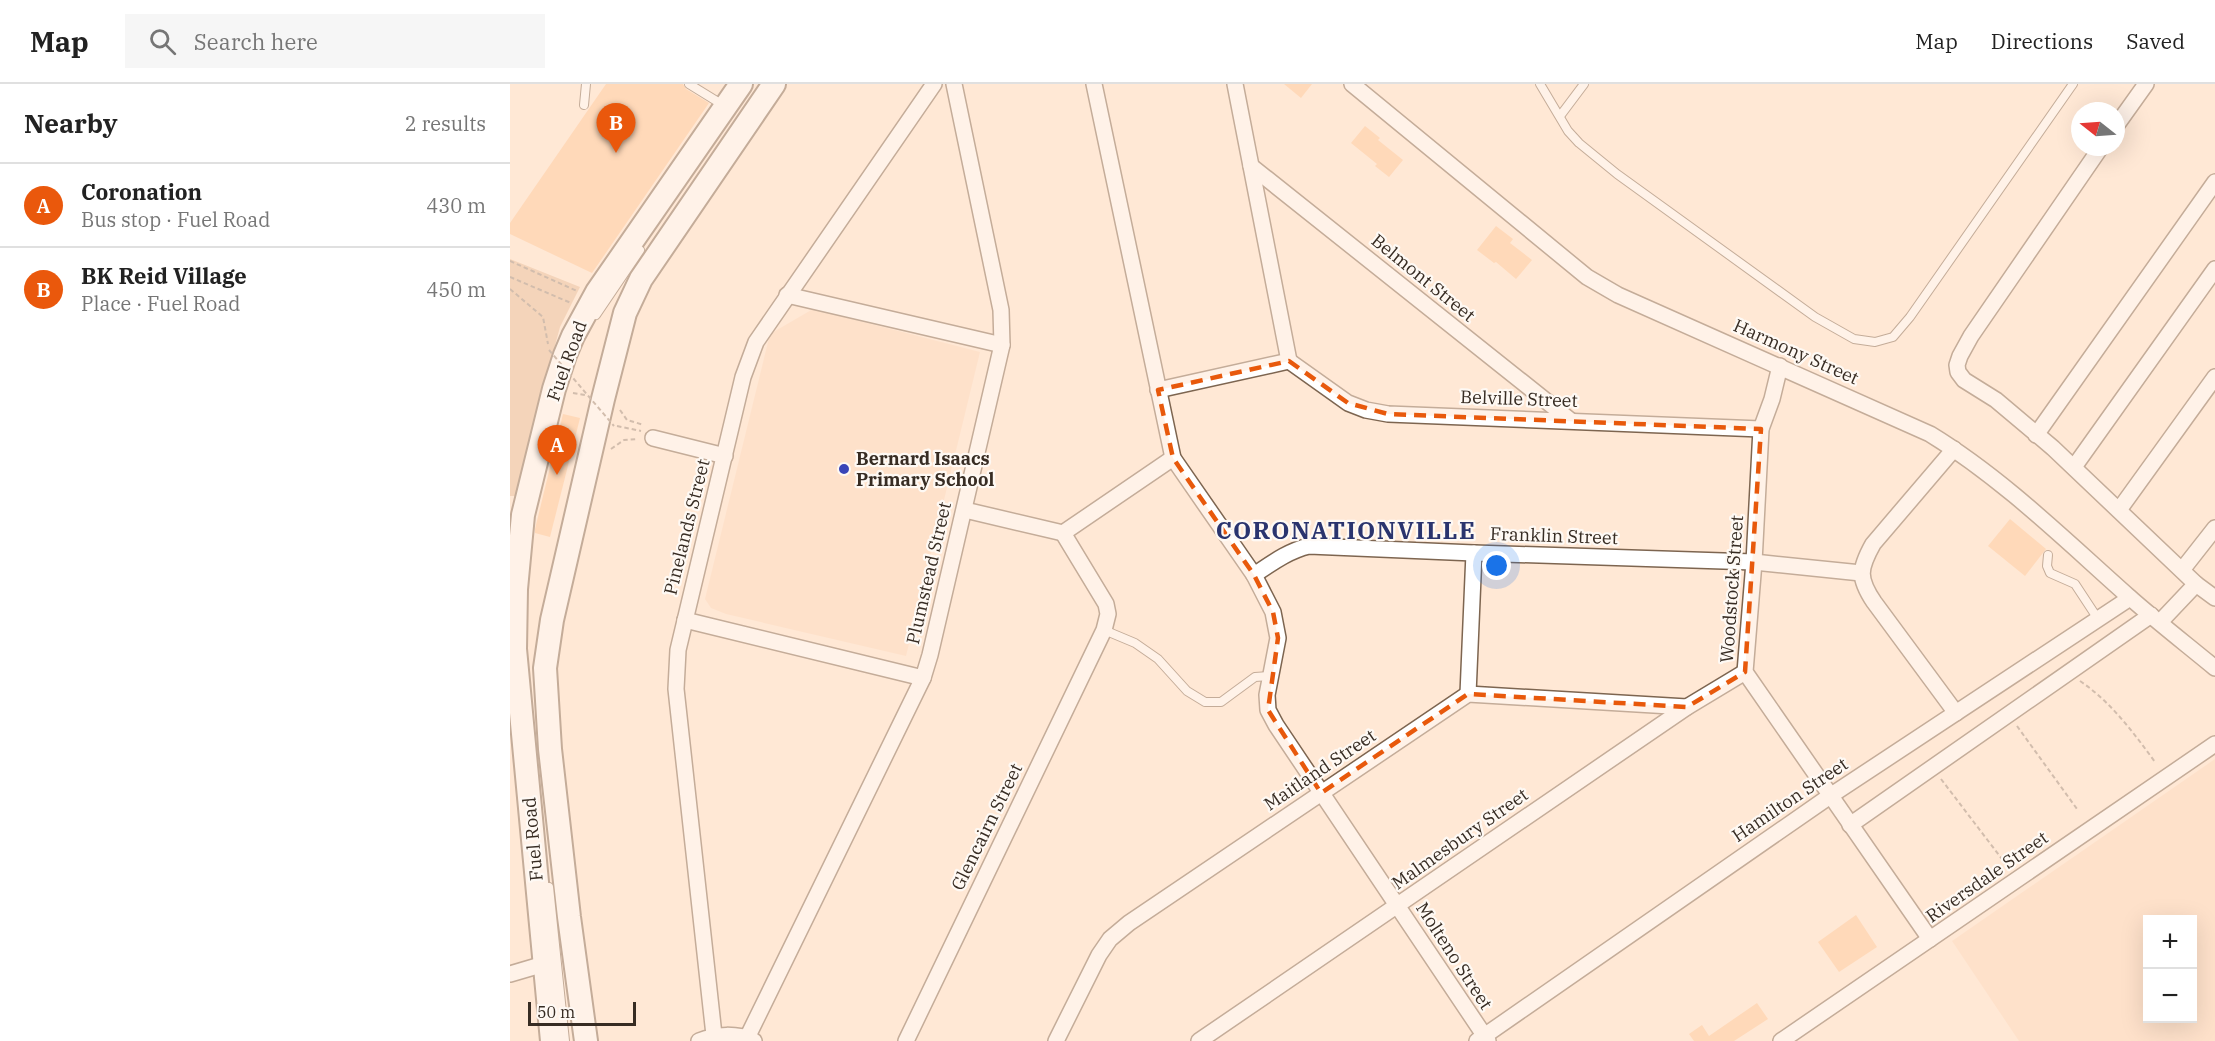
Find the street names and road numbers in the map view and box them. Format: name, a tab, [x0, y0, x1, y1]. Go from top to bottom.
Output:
street label: Belmont Street	[1367, 229, 1480, 327]
street label: Harmony Street	[1730, 314, 1863, 389]
street label: Fuel Road	[541, 317, 592, 404]
street label: Belville Street	[1460, 385, 1578, 412]
street label: Pinelands Street	[659, 457, 715, 597]
street label: Plumstead Street	[901, 500, 956, 646]
street label: Woodstock Street	[1715, 514, 1748, 664]
street label: Franklin Street	[1490, 522, 1618, 549]
street label: Maitland Street	[1259, 724, 1380, 815]
street label: Hamilton Street	[1727, 752, 1852, 847]
street label: Glencairn Street	[946, 760, 1027, 894]
street label: Malmesbury Street	[1387, 783, 1532, 894]
street label: Fuel Road	[517, 796, 548, 882]
street label: Riversdale Street	[1921, 826, 2052, 927]
street label: Molteno Street	[1411, 898, 1498, 1014]

